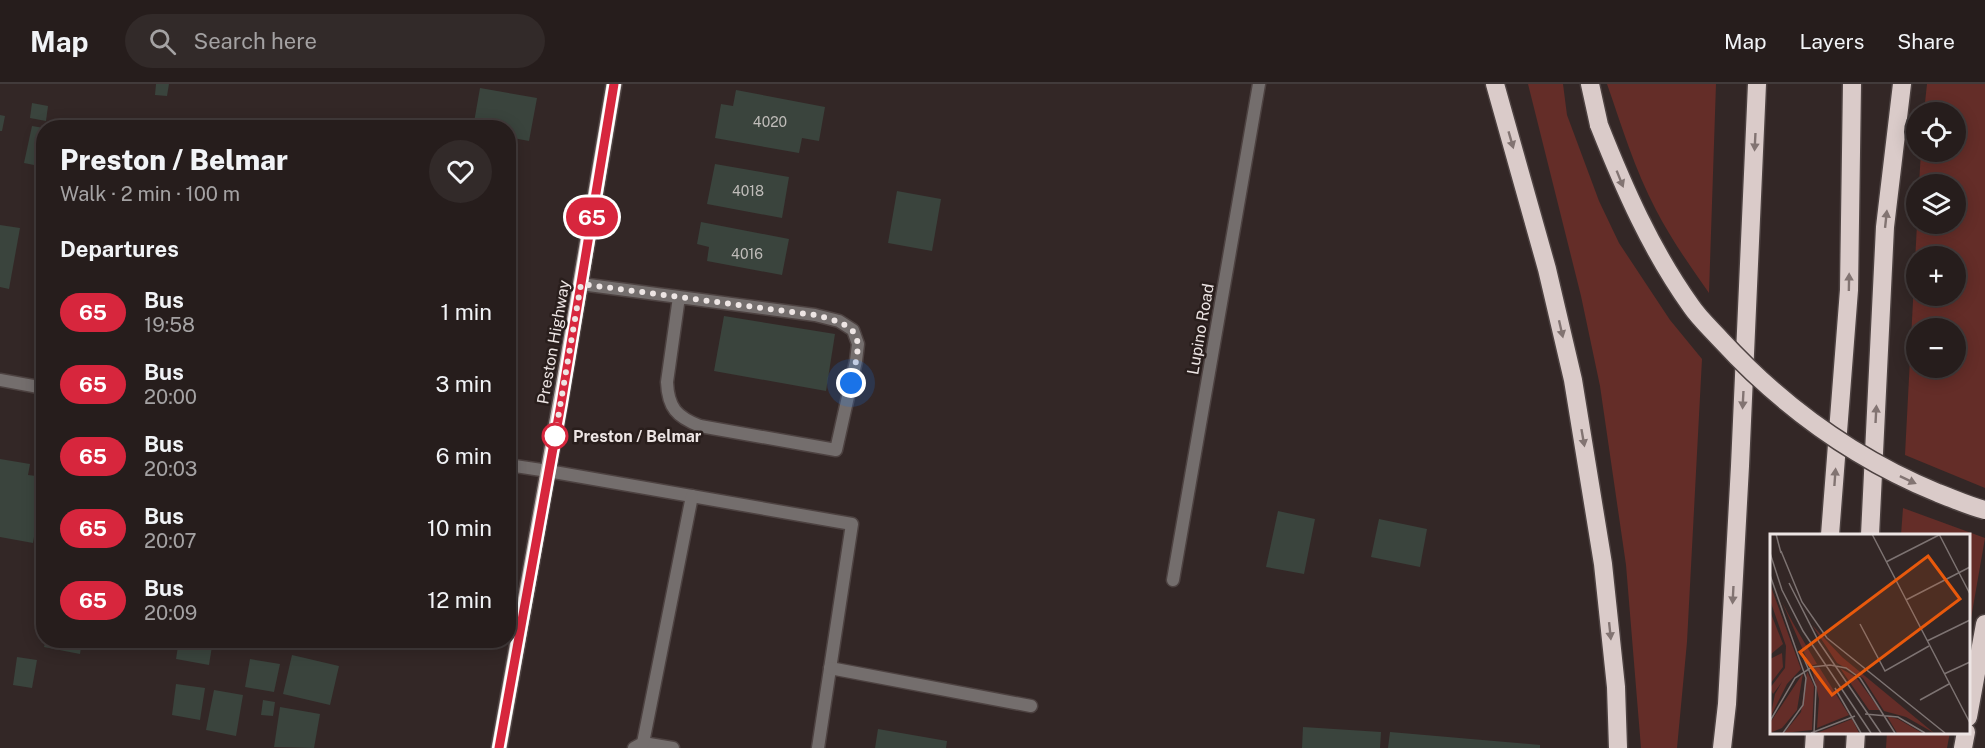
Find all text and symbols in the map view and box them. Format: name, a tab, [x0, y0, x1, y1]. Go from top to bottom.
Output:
search box	[125, 14, 545, 68]
text: Map	[30, 25, 89, 58]
icon: search	[146, 25, 179, 58]
text: Search here	[194, 28, 317, 54]
text: Map	[1724, 29, 1767, 54]
text: Layers	[1800, 29, 1864, 54]
text: Share	[1897, 29, 1955, 54]
map controls	[1906, 102, 1966, 378]
button: locate	[1906, 102, 1966, 162]
house number: 4020	[753, 114, 787, 130]
one-way arrow	[1507, 131, 1516, 149]
one-way arrow	[1750, 133, 1759, 152]
button: heart	[429, 140, 492, 203]
text: Preston / Belmar	[60, 143, 288, 176]
one-way arrow	[1616, 170, 1625, 188]
button: layers	[1906, 174, 1966, 234]
text: Walk · 2 min · 100 m	[60, 182, 240, 206]
house number: 4018	[732, 183, 764, 199]
line badge: 65	[565, 198, 619, 236]
text: 65	[578, 205, 606, 230]
one-way arrow	[1881, 209, 1891, 228]
text: Departures	[60, 236, 179, 262]
house number: 4016	[731, 246, 763, 262]
button: +	[1906, 246, 1966, 306]
one-way arrow	[1844, 273, 1854, 292]
street label: Preston Highway	[533, 278, 574, 406]
street label: Lupino Road	[1183, 282, 1218, 376]
text: Bus	[144, 287, 184, 313]
text: 1 min	[440, 299, 492, 325]
text: 65	[79, 300, 107, 325]
text: 19:58	[144, 313, 195, 337]
button: −	[1906, 318, 1966, 378]
one-way arrow	[1556, 320, 1566, 338]
text: Bus	[144, 359, 184, 385]
your location	[836, 368, 866, 398]
text: 3 min	[435, 371, 492, 397]
text: 65	[79, 372, 107, 397]
text: 20:00	[144, 385, 197, 409]
one-way arrow	[1738, 391, 1747, 410]
one-way arrow	[1871, 404, 1881, 423]
marker: Preston / Belmar	[542, 423, 568, 449]
place label: Preston / Belmar	[573, 427, 702, 446]
one-way arrow	[1579, 428, 1588, 447]
text: Bus	[144, 431, 184, 457]
text: 6 min	[436, 443, 492, 469]
text: 65	[79, 444, 107, 469]
text: 20:03	[144, 457, 197, 481]
one-way arrow	[1830, 467, 1839, 486]
one-way arrow	[1899, 475, 1916, 484]
text: Bus	[144, 503, 184, 529]
text: 10 min	[427, 515, 492, 541]
text: 65	[79, 516, 107, 541]
text: 20:07	[144, 529, 197, 553]
inset map	[1770, 534, 1970, 733]
text: Bus	[144, 575, 184, 601]
one-way arrow	[1728, 585, 1737, 604]
text: 12 min	[427, 587, 492, 613]
text: 65	[79, 588, 107, 613]
text: 20:09	[144, 601, 197, 625]
one-way arrow	[1605, 621, 1615, 640]

